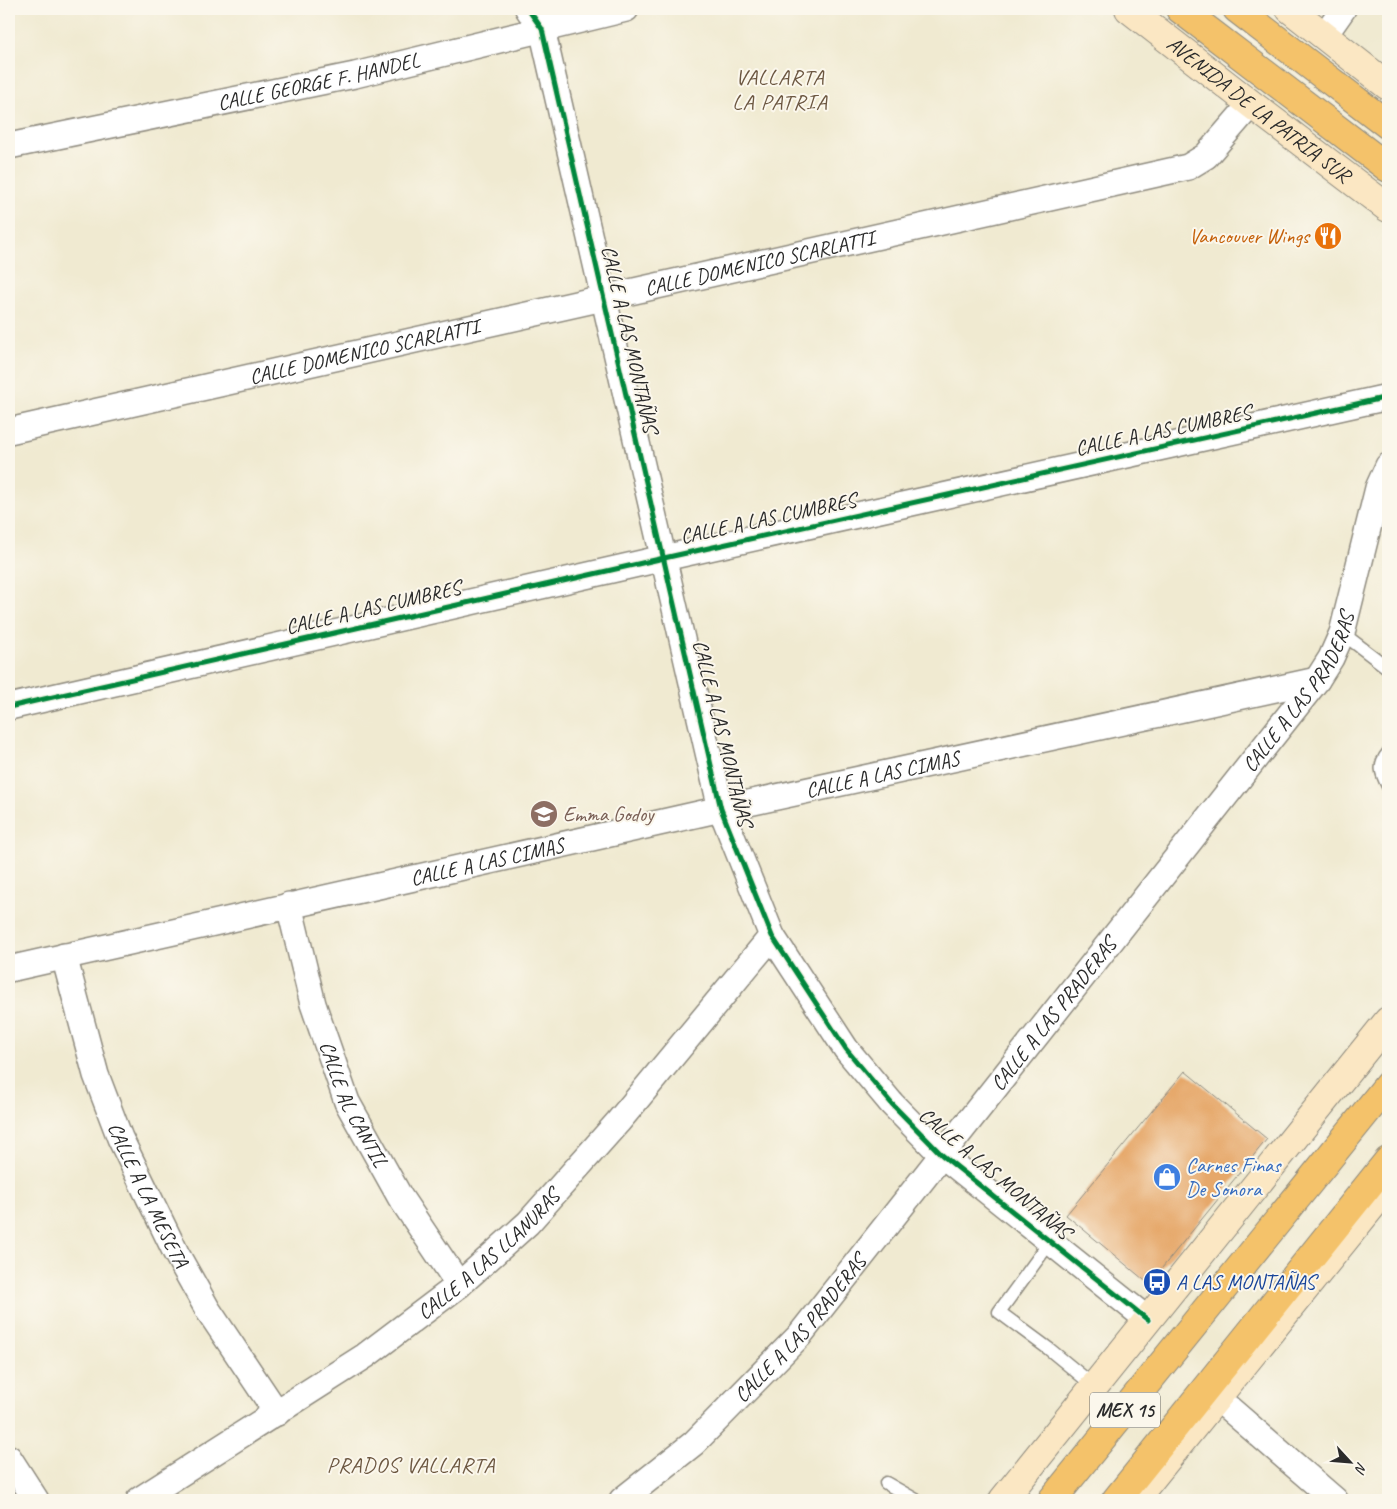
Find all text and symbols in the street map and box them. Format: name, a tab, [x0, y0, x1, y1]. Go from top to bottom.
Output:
street label: AVENIDA DE LA PATRIA SUR	[1162, 31, 1358, 190]
street label: CALLE GEORGE F. HANDEL	[215, 47, 423, 116]
district label: VALLARTA LA PATRIA	[732, 63, 828, 116]
restaurant icon: Vancouver Wings	[1313, 221, 1343, 251]
place label: Vancouver Wings	[1189, 223, 1311, 249]
street label: CALLE DOMENICO SCARLATTI	[642, 224, 881, 301]
street label: CALLE A LAS MONTAÑAS	[596, 243, 665, 439]
street label: CALLE DOMENICO SCARLATTI	[247, 312, 486, 390]
street label: CALLE A LAS CUMBRES	[1073, 398, 1257, 461]
street label: CALLE A LAS CUMBRES	[678, 486, 862, 549]
street label: CALLE A LAS CUMBRES	[283, 573, 467, 640]
street label: CALLE A LAS PRADERAS	[1237, 606, 1361, 777]
street label: CALLE A LAS MONTAÑAS	[687, 637, 760, 832]
street label: CALLE A LAS CIMAS	[803, 744, 964, 803]
school or university icon: Emma Godoy	[529, 799, 559, 829]
place label: Emma Godoy	[563, 801, 655, 827]
street label: CALLE A LAS CIMAS	[408, 831, 569, 891]
street label: CALLE A LAS PRADERAS	[985, 929, 1124, 1096]
street label: CALLE AL CANTIL	[314, 1038, 394, 1172]
street label: CALLE A LAS MONTAÑAS	[914, 1102, 1079, 1247]
street label: CALLE A LA MESETA	[102, 1119, 195, 1273]
place label: Carnes Finas De Sonora	[1186, 1152, 1282, 1202]
shop icon: Carnes Finas De Sonora	[1152, 1162, 1182, 1192]
street label: CALLE A LAS LLANURAS	[412, 1181, 567, 1325]
street label: CALLE A LAS PRADERAS	[728, 1246, 874, 1408]
bus stop icon: A LAS MONTAÑAS	[1142, 1267, 1172, 1297]
place label: A LAS MONTAÑAS	[1176, 1269, 1319, 1295]
road number: MEX 15	[1090, 1392, 1160, 1428]
north arrow	[1324, 1436, 1374, 1486]
district label: PRADOS VALLARTA	[327, 1451, 495, 1479]
text: N	[1351, 1460, 1371, 1477]

